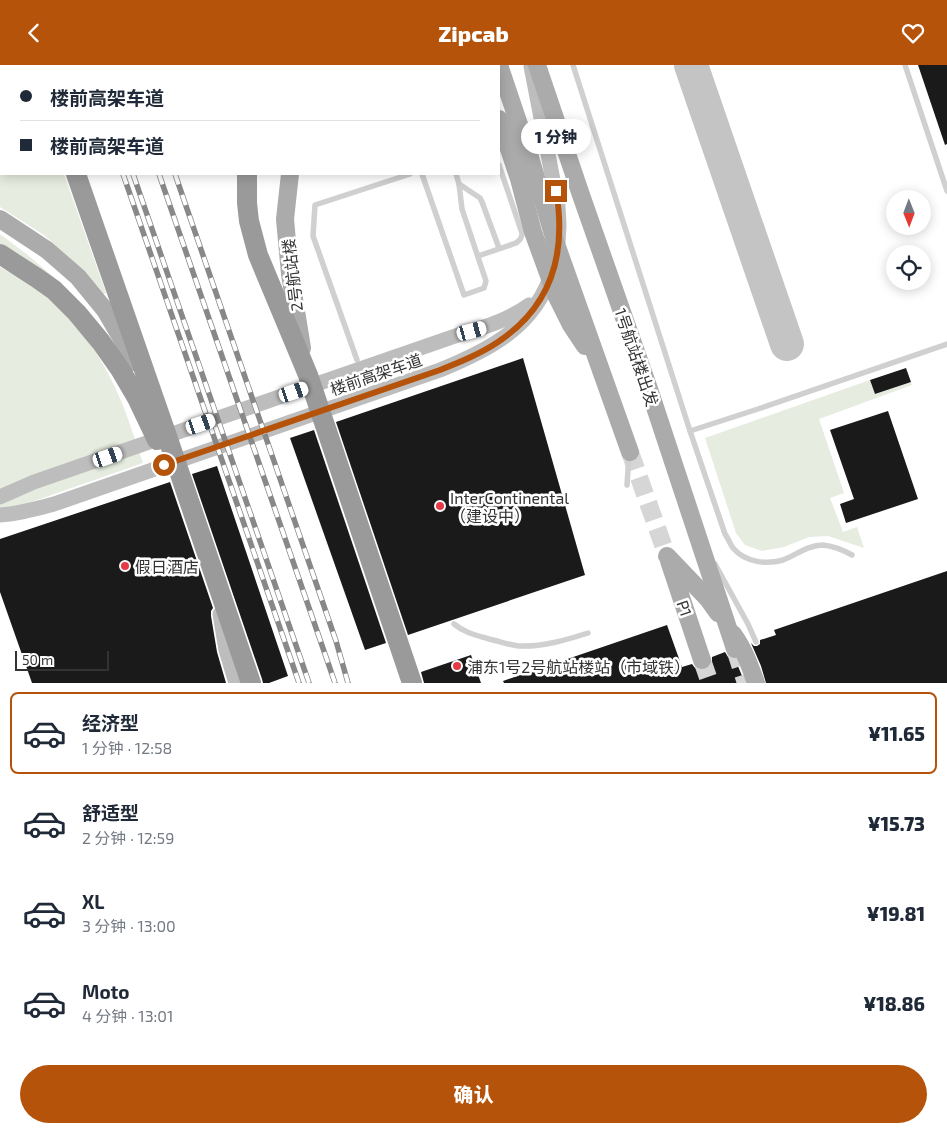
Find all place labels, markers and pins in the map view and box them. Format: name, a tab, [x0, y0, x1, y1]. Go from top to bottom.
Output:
place label: InterContinental （建设中）	[450, 488, 569, 525]
marker: InterContinental （建设中）	[434, 500, 446, 512]
place label: 假日酒店	[135, 557, 199, 576]
marker: 假日酒店	[119, 560, 131, 572]
place label: 浦东1号2号航站楼站（市域铁）	[467, 657, 690, 676]
marker: 浦东1号2号航站楼站（市域铁）	[451, 660, 463, 672]

